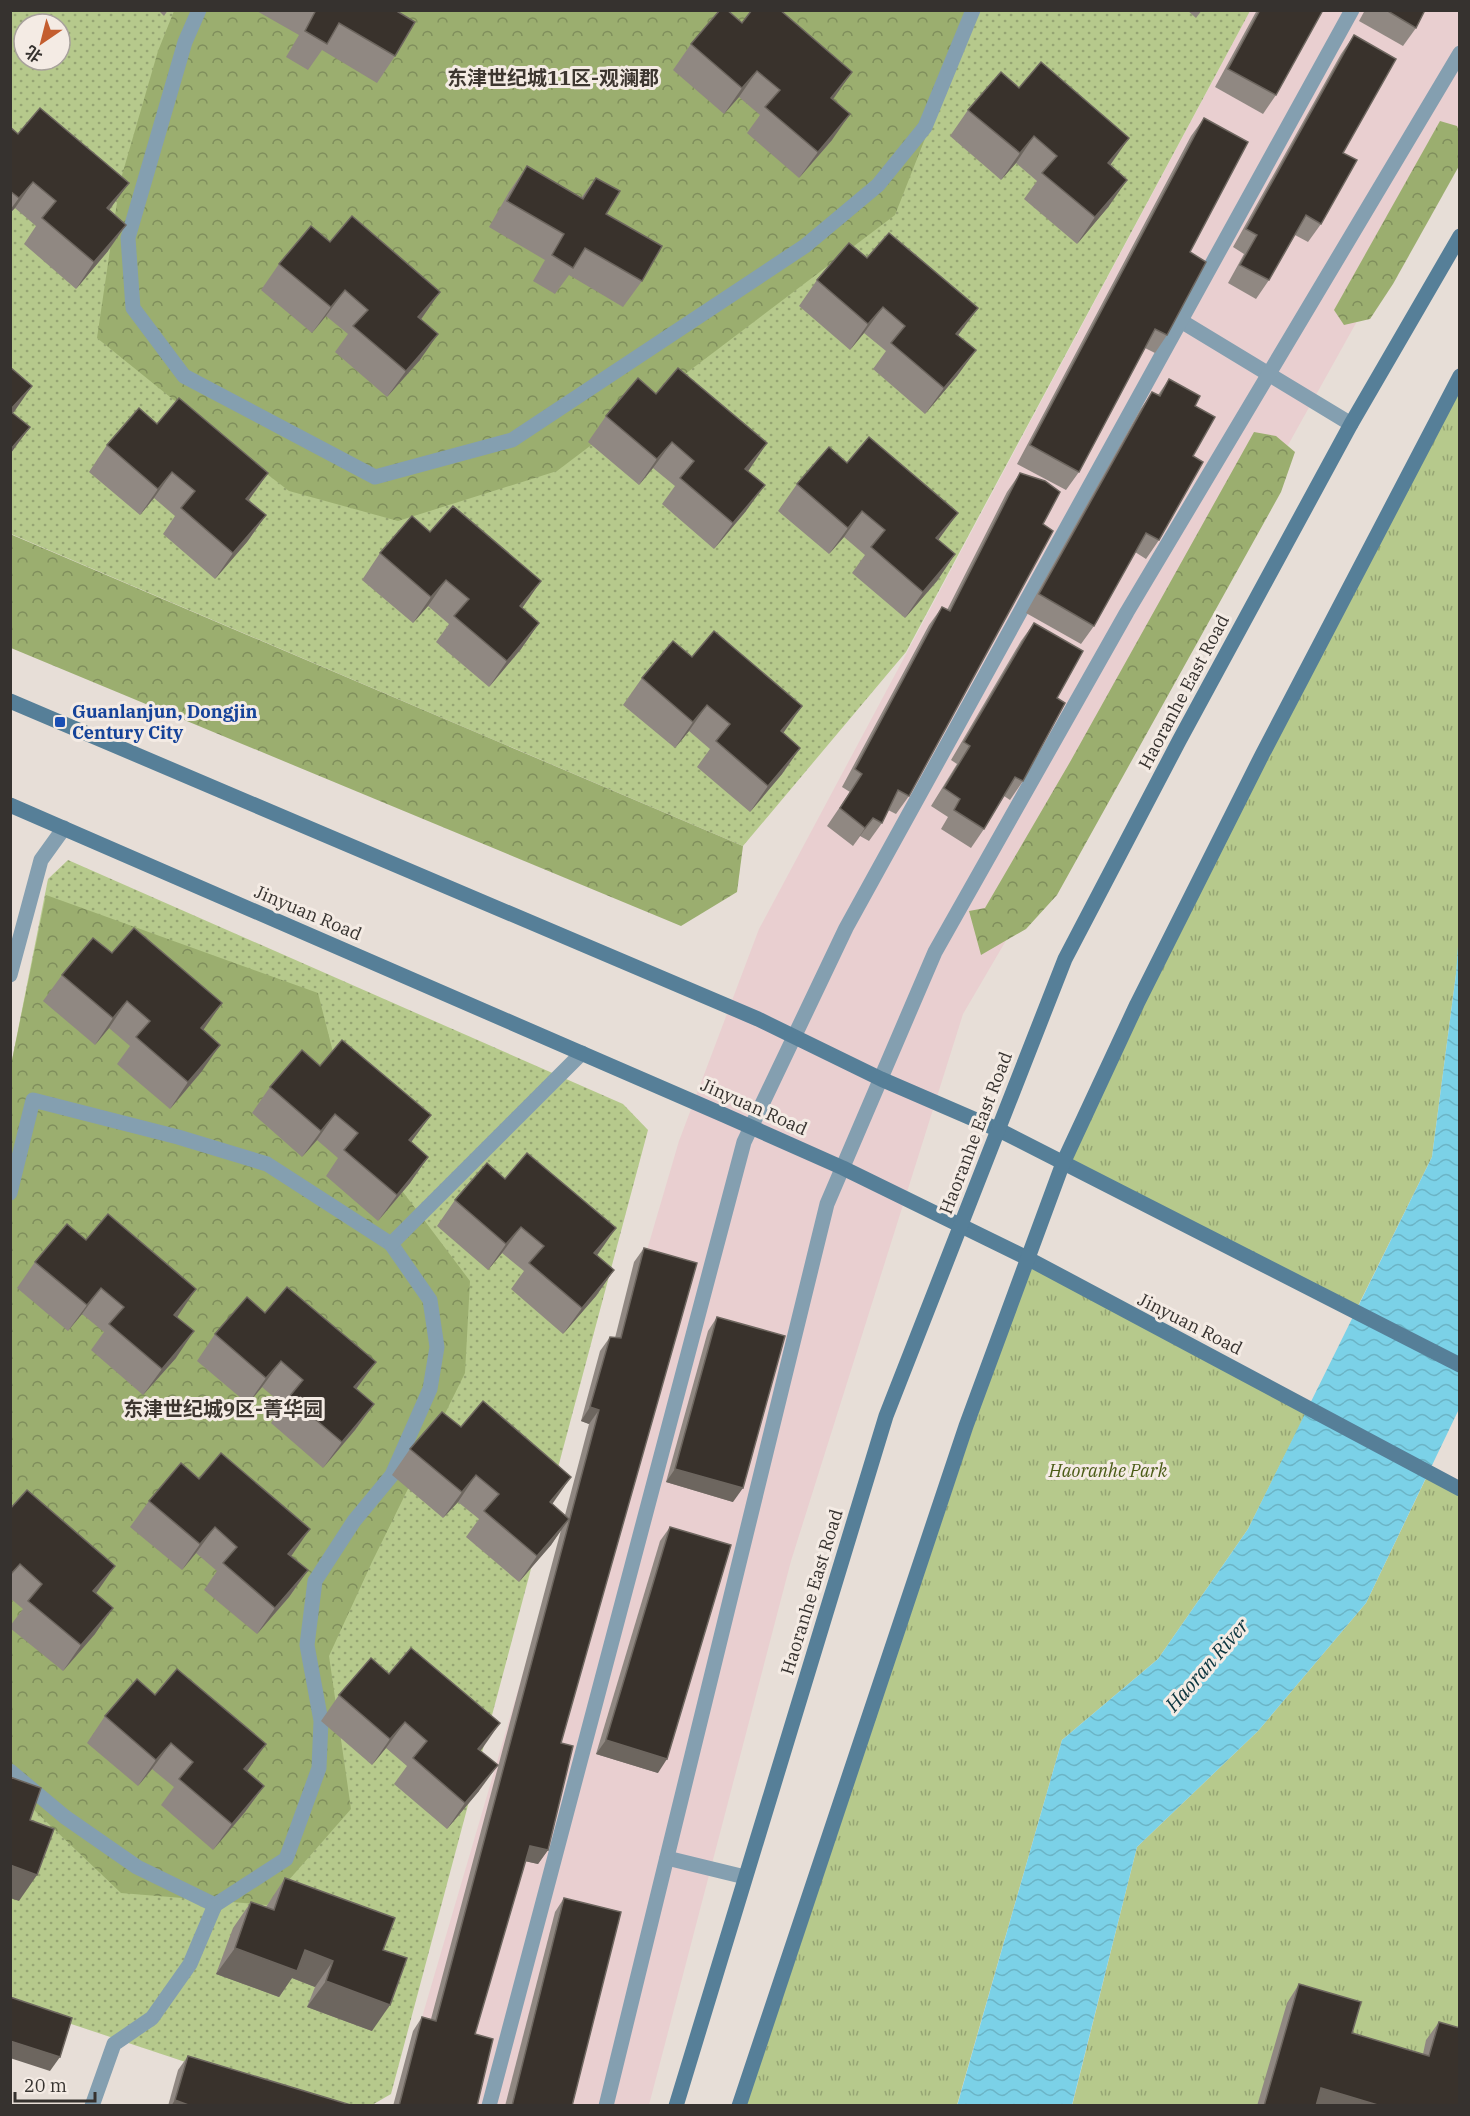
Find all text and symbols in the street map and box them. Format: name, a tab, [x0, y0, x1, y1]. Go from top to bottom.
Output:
north arrow	[12, 12, 72, 72]
text: 北	[21, 42, 46, 67]
district label: 东津世纪城11区-观澜郡	[447, 64, 659, 91]
street label: Haoranhe East Road	[1133, 610, 1234, 773]
place label: Guanlanjun, Dongjin Century City	[72, 700, 257, 744]
marker: Guanlanjun, Dongjin Century City	[53, 715, 67, 729]
street label: Jinyuan Road	[251, 880, 365, 945]
street label: Haoranhe East Road	[934, 1048, 1017, 1217]
street label: Jinyuan Road	[697, 1073, 811, 1140]
street label: Jinyuan Road	[1134, 1287, 1246, 1360]
district label: 东津世纪城9区-菁华园	[123, 1395, 323, 1422]
park label: Haoranhe Park	[1048, 1459, 1168, 1482]
street label: Haoranhe East Road	[775, 1506, 848, 1677]
water label: Haoran River	[1158, 1611, 1255, 1718]
scale bar	[15, 2065, 94, 2103]
text: 20 m	[24, 2074, 67, 2097]

